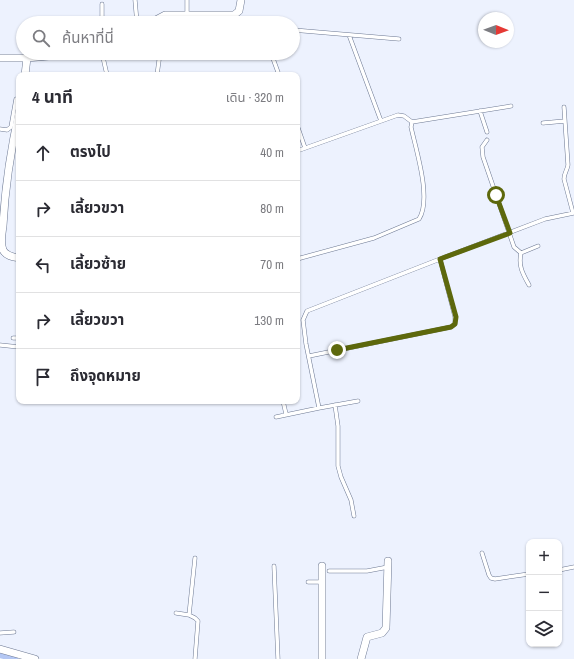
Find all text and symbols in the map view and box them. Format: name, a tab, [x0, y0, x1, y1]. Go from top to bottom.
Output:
north arrow	[478, 12, 514, 48]
search box	[16, 16, 300, 60]
icon: search	[30, 27, 52, 49]
text: ค้นหาที่นี่	[62, 27, 114, 48]
text: 4 นาที	[32, 85, 73, 108]
text: เดิน · 320 m	[226, 89, 284, 106]
text: ตรงไป	[70, 141, 111, 162]
icon: ahead	[32, 142, 54, 164]
text: 40 m	[260, 144, 284, 161]
route start	[487, 186, 505, 204]
text: เลี้ยวขวา	[70, 197, 124, 218]
icon: right	[32, 198, 54, 220]
text: 80 m	[260, 200, 284, 217]
text: เลี้ยวซ้าย	[70, 253, 126, 274]
icon: left	[32, 254, 54, 276]
text: 70 m	[260, 256, 284, 273]
text: เลี้ยวขวา	[70, 309, 124, 330]
icon: right	[32, 310, 54, 332]
text: 130 m	[254, 312, 284, 329]
route end	[328, 341, 346, 359]
text: ถึงจุดหมาย	[70, 365, 141, 386]
icon: arrive	[32, 366, 54, 388]
map controls	[526, 539, 562, 647]
button: +	[526, 539, 562, 575]
button: −	[526, 575, 562, 611]
button: layers	[526, 611, 562, 647]

